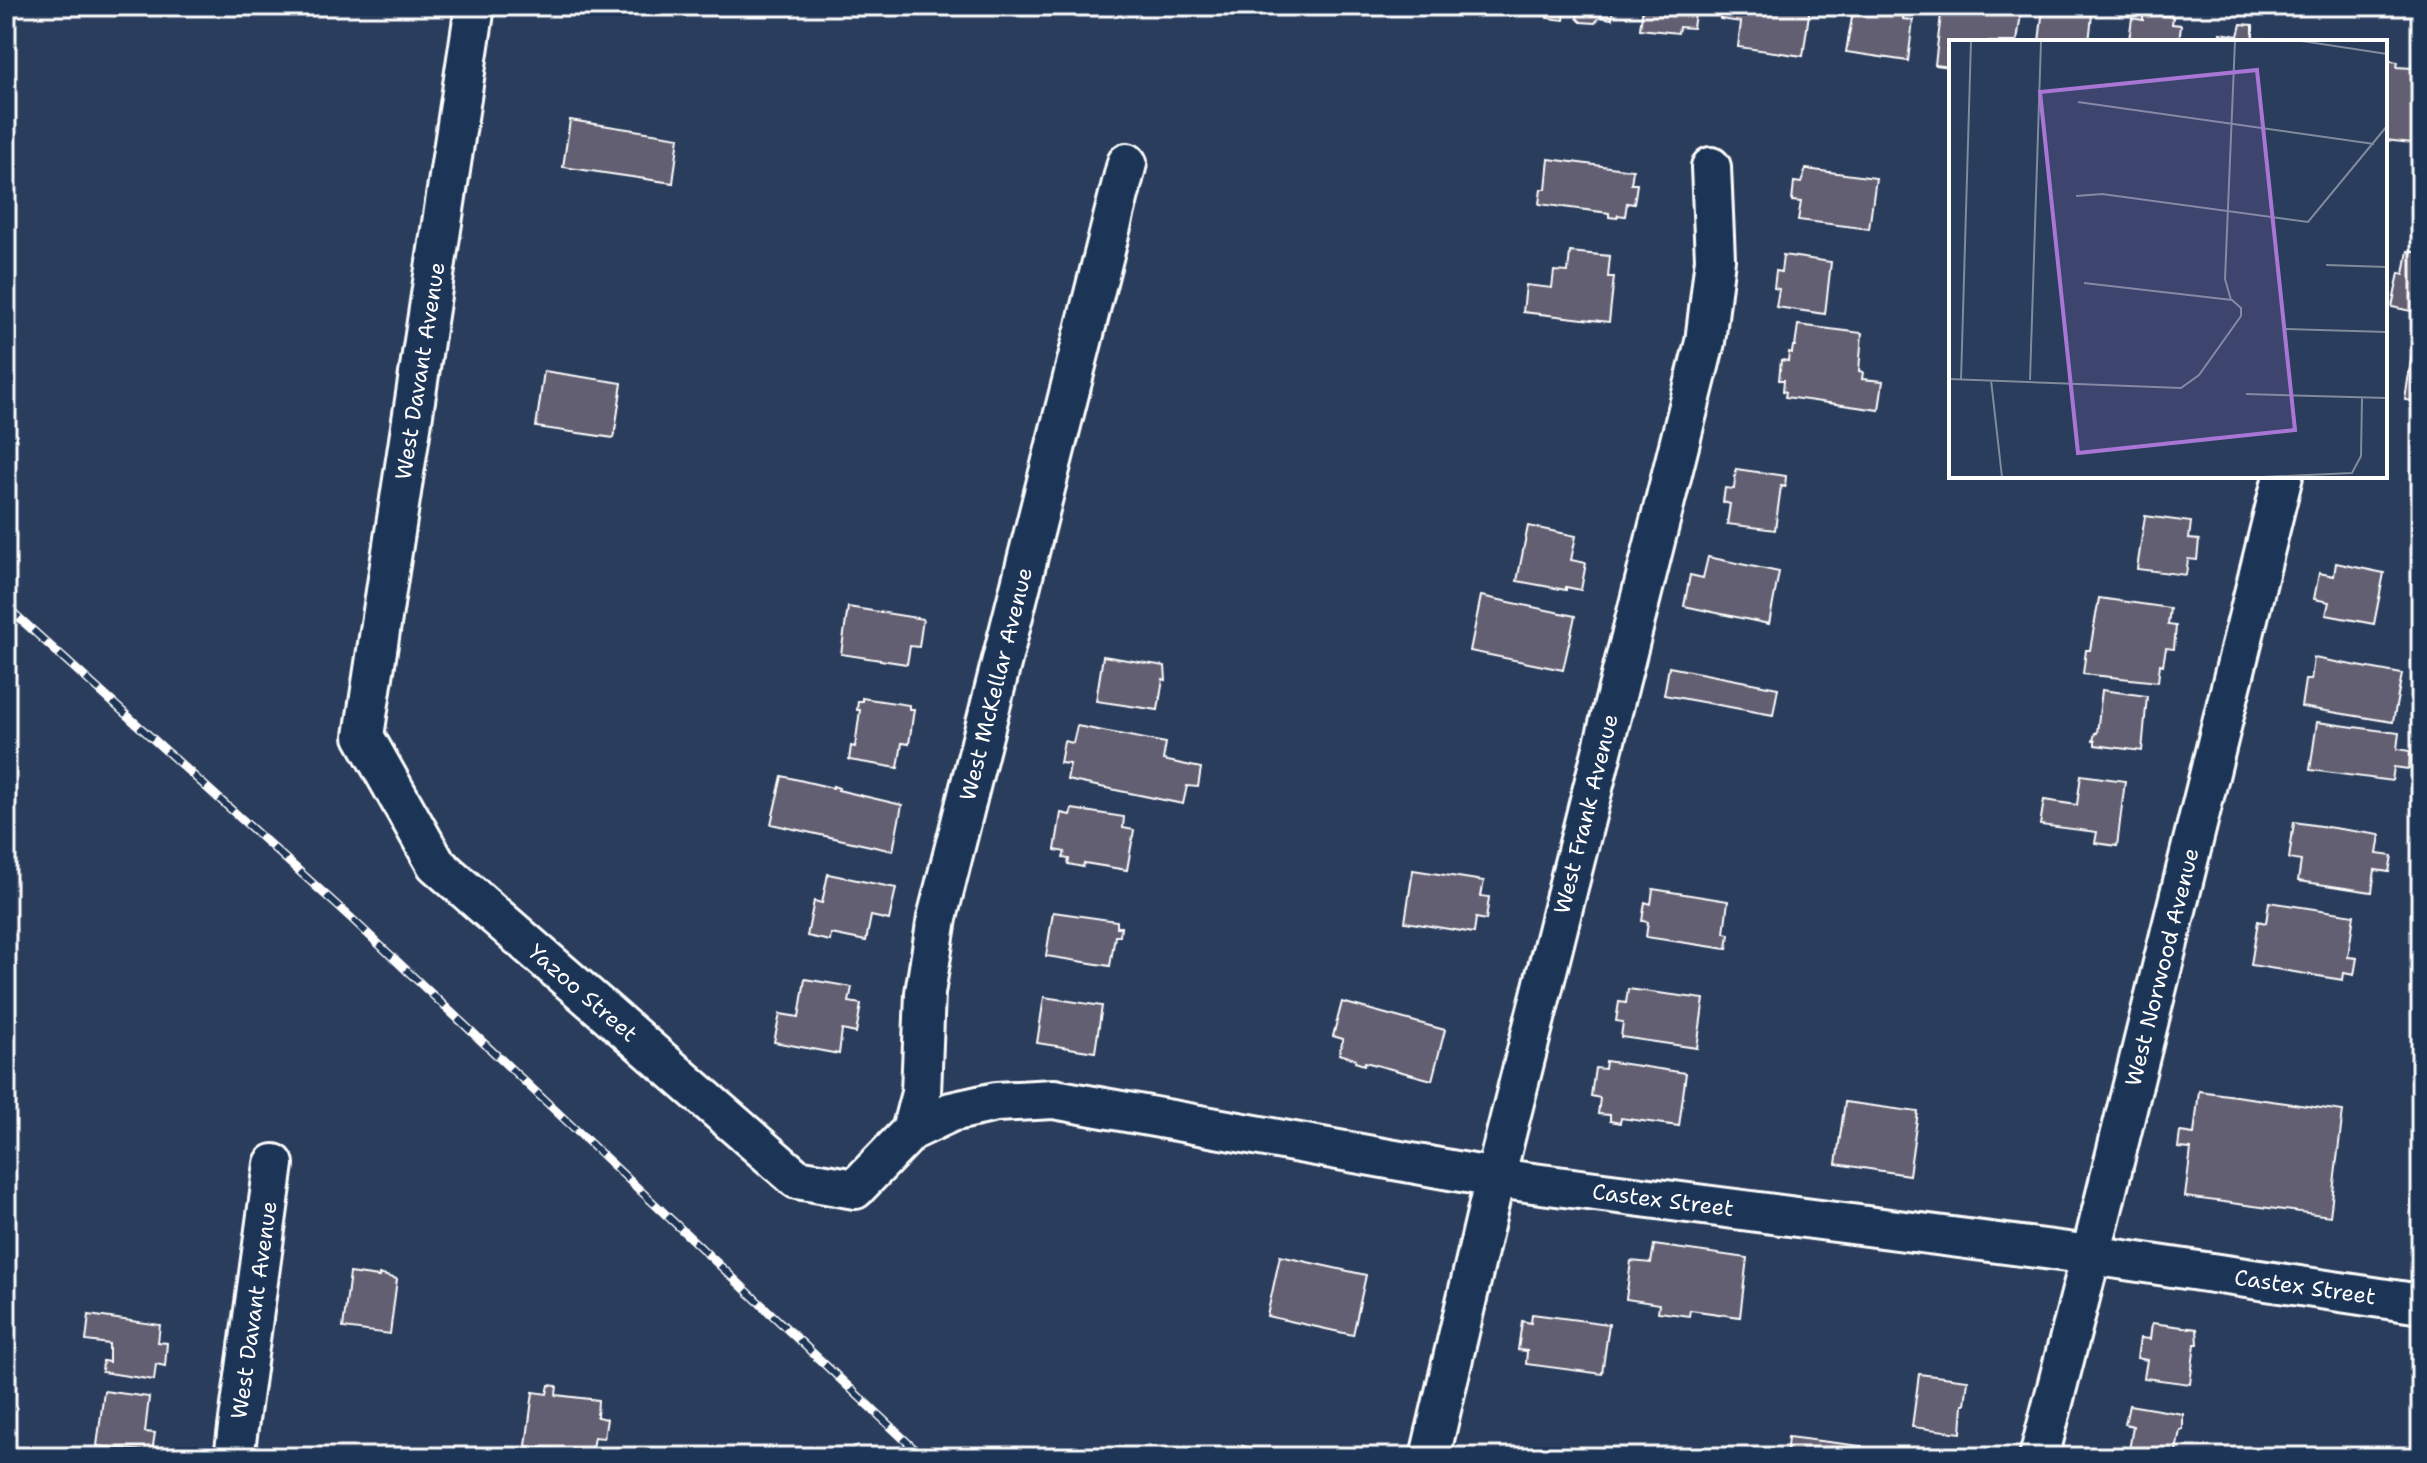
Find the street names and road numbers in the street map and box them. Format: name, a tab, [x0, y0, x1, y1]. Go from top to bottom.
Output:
street label: West Davant Avenue	[388, 260, 452, 482]
street label: West McKellar Avenue	[953, 564, 1039, 804]
street label: West Frank Avenue	[1547, 711, 1625, 917]
street label: West Norwood Avenue	[2118, 845, 2206, 1089]
street label: Yazoo Street	[522, 938, 644, 1048]
street label: Castex Street	[1591, 1177, 1735, 1223]
street label: West Davant Avenue	[224, 1199, 284, 1421]
street label: Castex Street	[2232, 1263, 2378, 1311]

